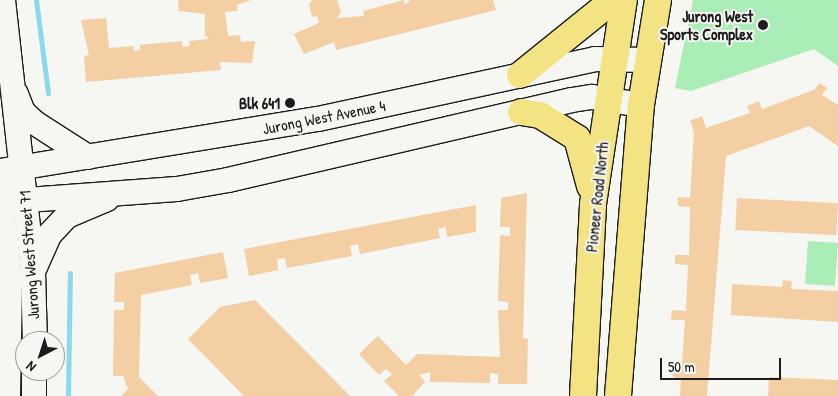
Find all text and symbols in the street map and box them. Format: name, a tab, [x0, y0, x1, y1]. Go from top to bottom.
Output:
place label: Jurong West Sports Complex	[660, 6, 753, 44]
marker: Jurong West Sports Complex	[757, 19, 769, 31]
place label: Blk 641	[239, 93, 280, 113]
street label: Jurong West Avenue 4	[261, 96, 387, 138]
marker: Blk 641	[284, 97, 296, 109]
street label: Pioneer Road North	[582, 141, 612, 253]
street label: Jurong West Street 71	[15, 190, 43, 320]
north arrow	[15, 331, 65, 381]
scale bar	[663, 348, 784, 380]
text: 50 m	[668, 356, 695, 377]
text: N	[22, 357, 40, 377]

